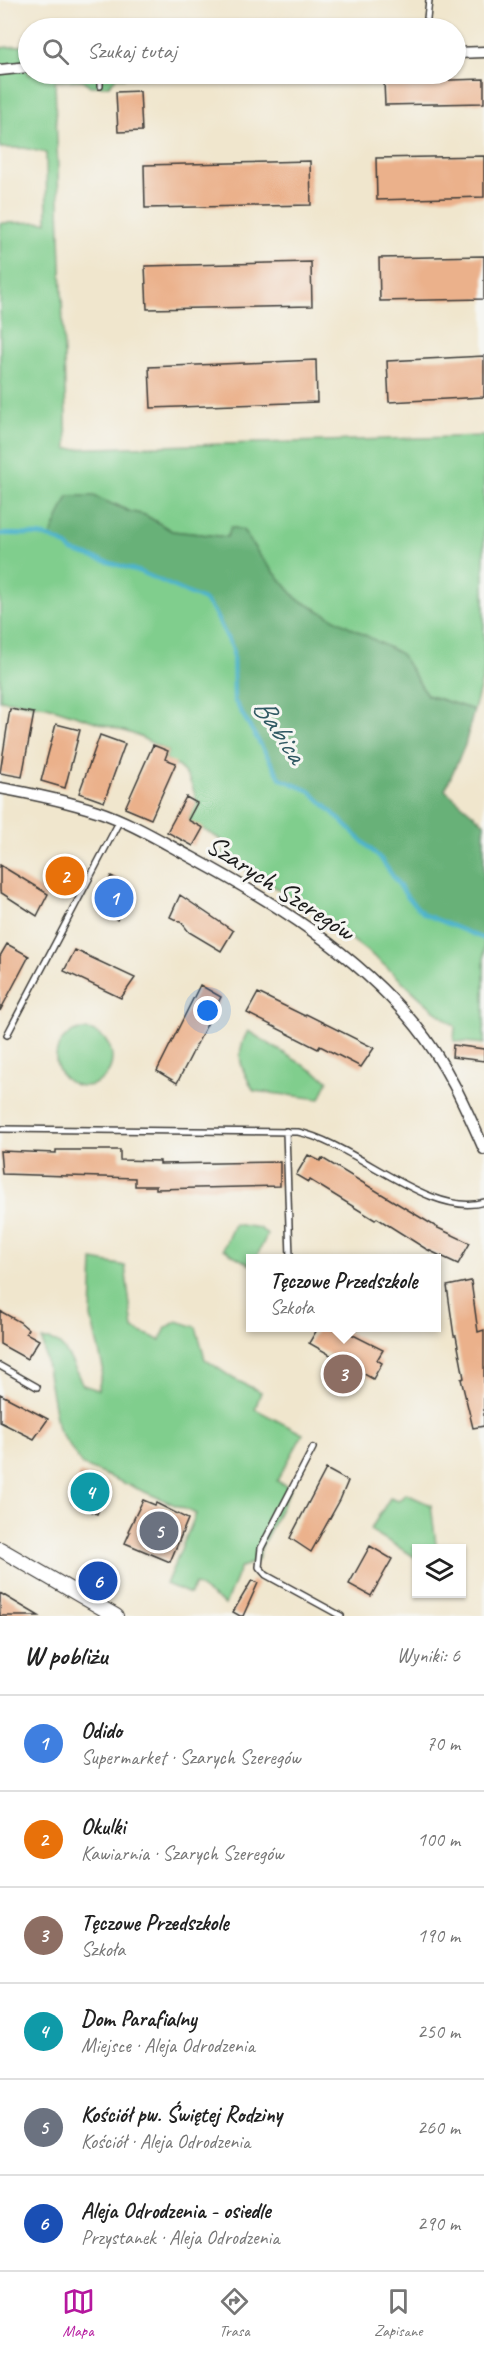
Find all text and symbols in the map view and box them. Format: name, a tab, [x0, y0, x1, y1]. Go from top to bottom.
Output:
search box	[18, 18, 466, 84]
icon: search	[39, 35, 72, 68]
text: Szukaj tutaj	[87, 37, 177, 65]
water label: Babica	[245, 690, 317, 773]
street label: Szarych Szeregów	[200, 827, 363, 950]
pin: 2	[46, 854, 84, 898]
pin: 1	[94, 876, 134, 920]
your location	[193, 996, 222, 1025]
popup	[246, 1254, 441, 1332]
text: Tęczowe Przedszkole	[270, 1267, 417, 1295]
text: Szkoła	[270, 1295, 314, 1320]
pin: 3	[324, 1352, 362, 1396]
pin: 4	[70, 1470, 110, 1514]
pin: 5	[140, 1508, 178, 1553]
map controls	[412, 1544, 466, 1598]
button: layers	[412, 1544, 466, 1598]
pin: 6	[78, 1558, 118, 1604]
text: W pobliżu	[24, 1639, 107, 1672]
text: Wyniki: 6	[397, 1643, 460, 1668]
text: Odido	[81, 1717, 122, 1745]
text: 1	[39, 1731, 48, 1756]
text: 70 m	[426, 1731, 460, 1756]
text: Supermarket · Szarych Szeregów	[81, 1745, 300, 1770]
text: Okulki	[81, 1813, 125, 1841]
text: 2	[39, 1827, 48, 1852]
text: 100 m	[417, 1827, 460, 1852]
text: Kawiarnia · Szarych Szeregów	[81, 1841, 283, 1866]
text: Tęczowe Przedszkole	[81, 1909, 229, 1937]
text: 3	[39, 1923, 48, 1948]
text: 190 m	[417, 1923, 460, 1948]
text: Szkoła	[81, 1937, 125, 1962]
text: Dom Parafialny	[81, 2005, 197, 2033]
text: 4	[39, 2019, 48, 2044]
text: 250 m	[417, 2019, 460, 2044]
text: Miejsce · Aleja Odrodzenia	[81, 2033, 255, 2058]
text: Kościół pw. Świętej Rodziny	[81, 2101, 282, 2129]
text: 5	[39, 2115, 48, 2140]
text: 260 m	[417, 2115, 460, 2140]
text: Kościół · Aleja Odrodzenia	[81, 2129, 250, 2154]
text: Aleja Odrodzenia - osiedle	[81, 2197, 270, 2225]
text: 6	[39, 2211, 48, 2236]
text: 290 m	[417, 2211, 460, 2236]
text: Przystanek · Aleja Odrodzenia	[81, 2225, 280, 2250]
tab: Mapa	[62, 2285, 95, 2341]
tab: Trasa	[218, 2285, 251, 2341]
tab: Zapisane	[374, 2285, 422, 2341]

